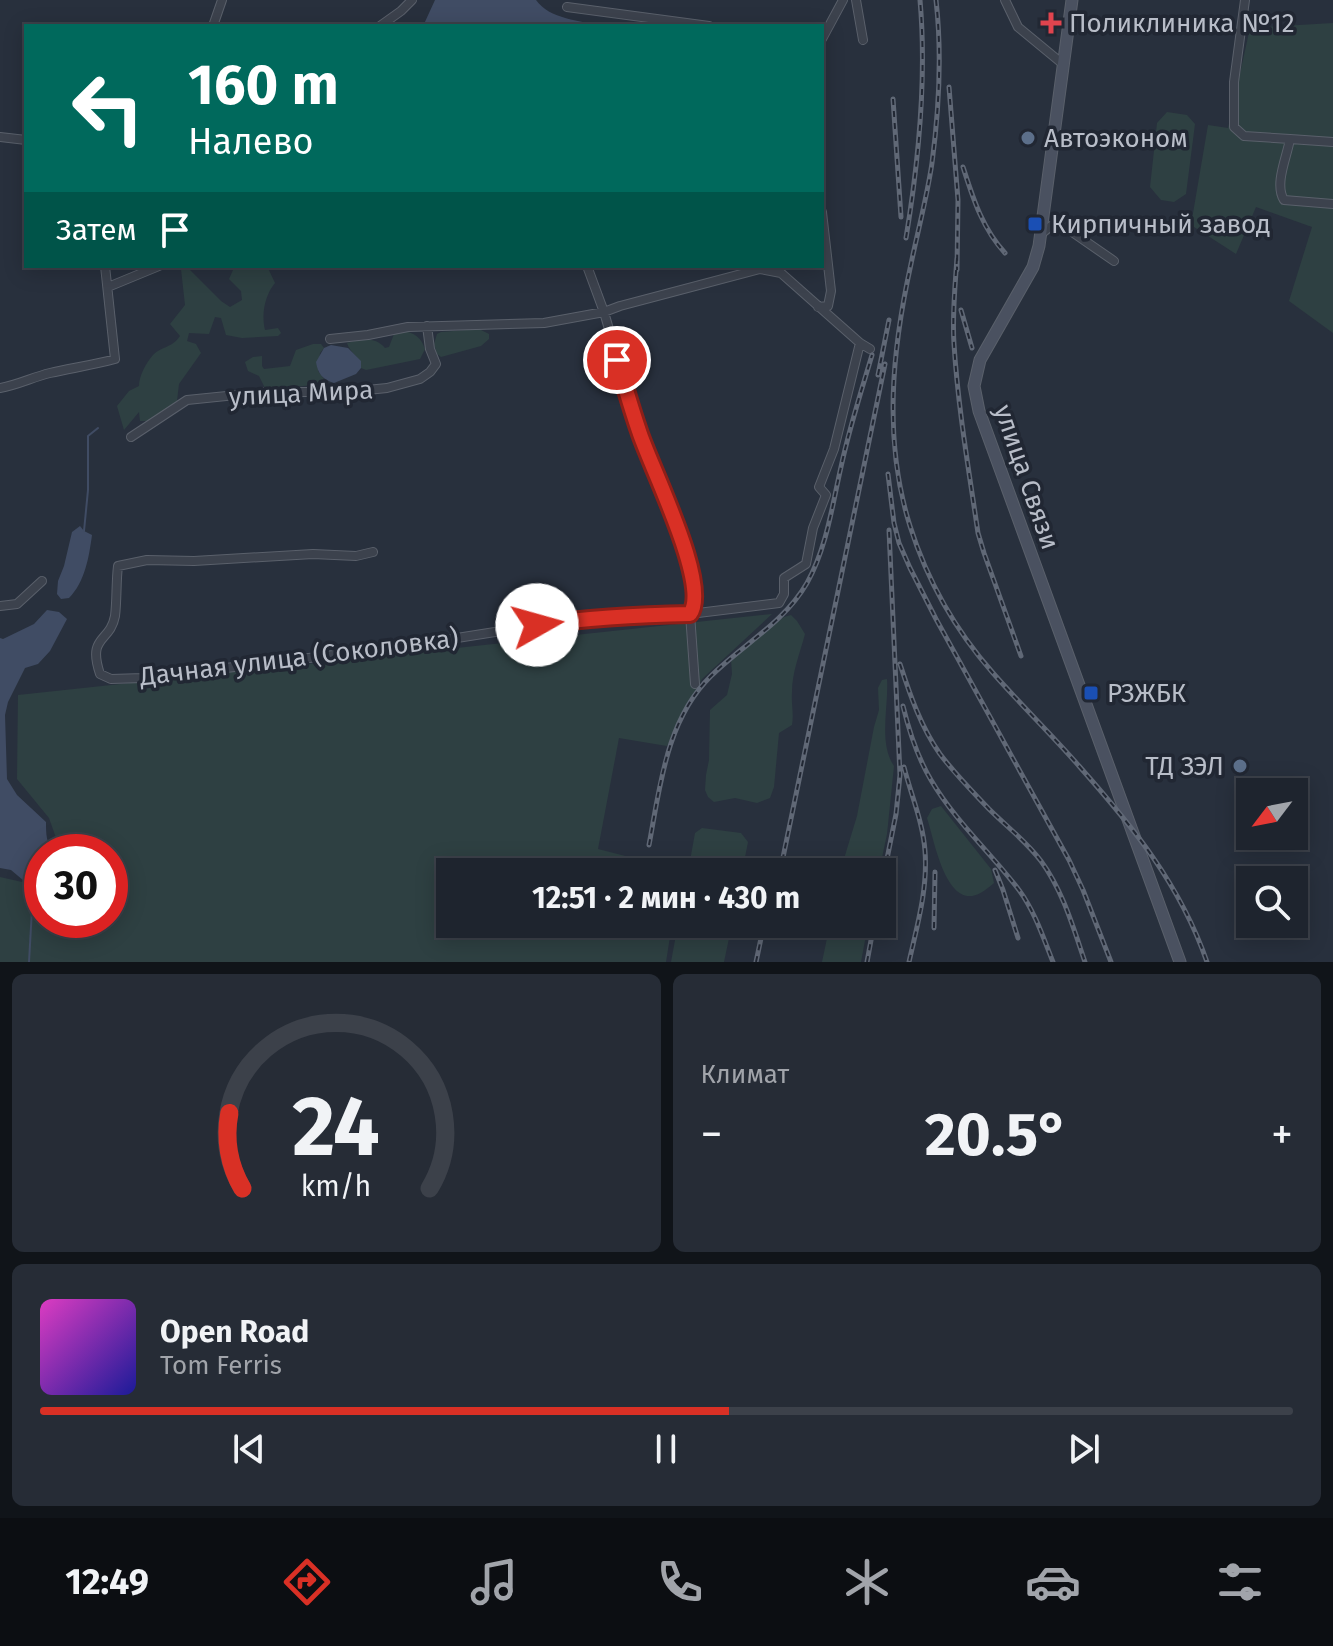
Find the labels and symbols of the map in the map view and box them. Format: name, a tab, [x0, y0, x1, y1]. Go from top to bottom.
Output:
place label: Поликлиника №12	[1069, 8, 1295, 39]
marker: Поликлиника №12	[1040, 12, 1062, 34]
place label: Автоэконом	[1044, 123, 1188, 154]
marker: Автоэконом	[1019, 129, 1037, 147]
place label: Кирпичный завод	[1051, 209, 1271, 240]
marker: Кирпичный завод	[1026, 215, 1044, 233]
pin	[583, 326, 651, 394]
street label: улица Мира	[228, 374, 374, 413]
street label: улица Связи	[987, 401, 1066, 554]
position arrow	[495, 583, 579, 667]
street label: Дачная улица (Соколовка)	[137, 623, 460, 693]
place label: РЗЖБК	[1107, 678, 1187, 709]
marker: РЗЖБК	[1082, 684, 1100, 702]
place label: ТД ЗЭЛ	[1145, 751, 1224, 782]
marker: ТД ЗЭЛ	[1231, 757, 1249, 775]
north arrow	[1236, 778, 1308, 850]
speed limit sign: 30	[24, 834, 128, 938]

